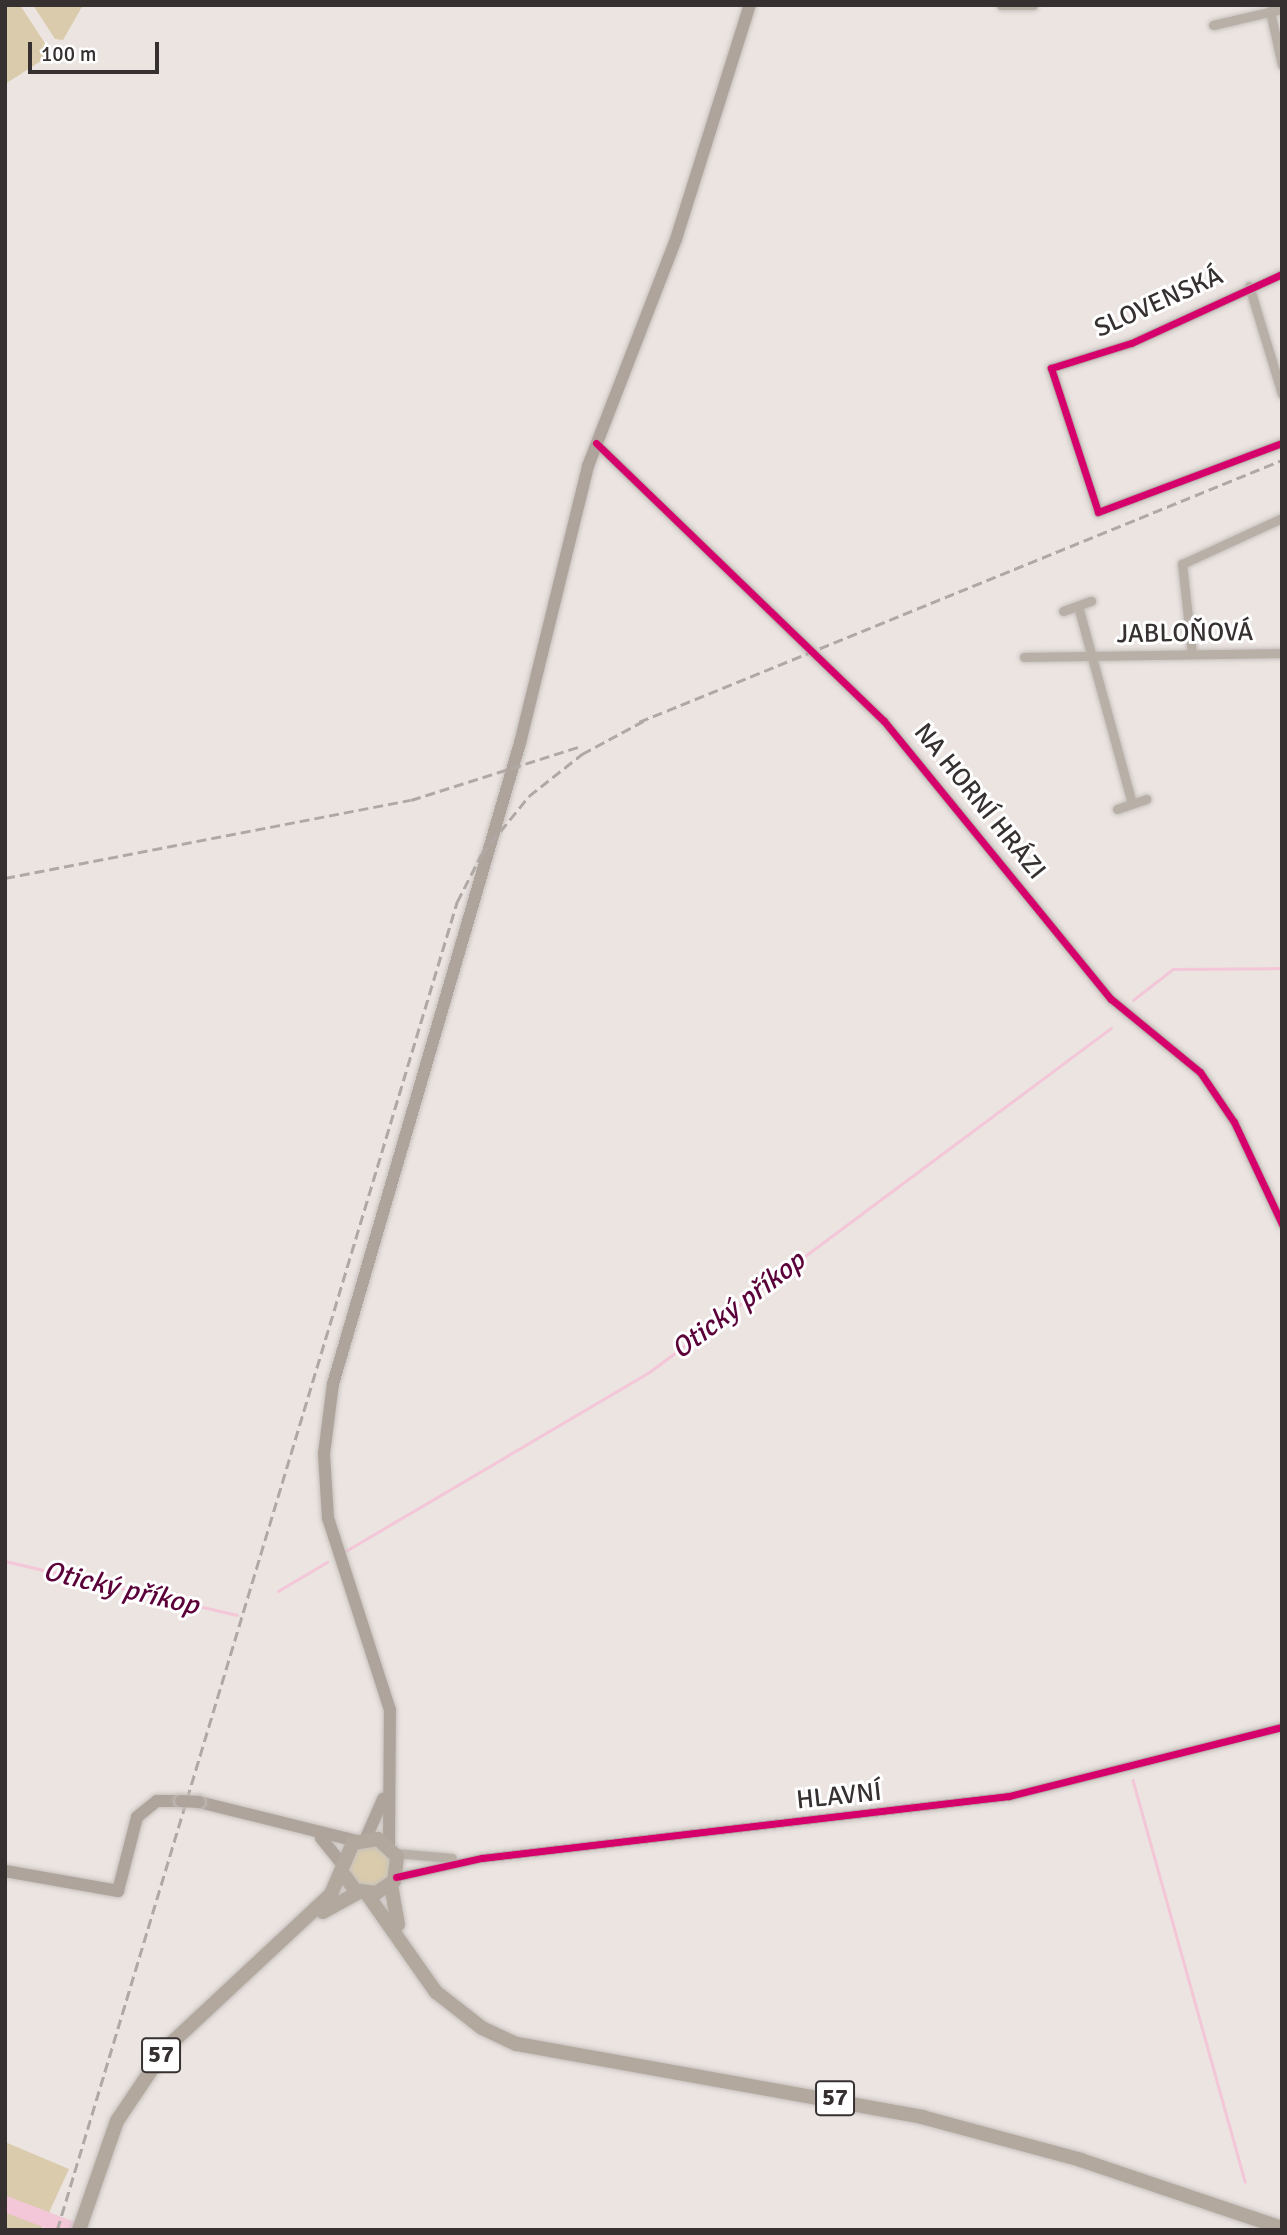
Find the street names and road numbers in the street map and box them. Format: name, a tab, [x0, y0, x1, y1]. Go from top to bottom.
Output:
street label: SLOVENSKÁ	[1090, 261, 1228, 345]
street label: JABLOŇOVÁ	[1116, 617, 1254, 651]
street label: NA HORNÍ HRÁZI	[907, 718, 1051, 886]
street label: HLAVNÍ	[795, 1777, 883, 1817]
road number: 57	[140, 2034, 182, 2076]
road number: 57	[814, 2078, 856, 2118]

